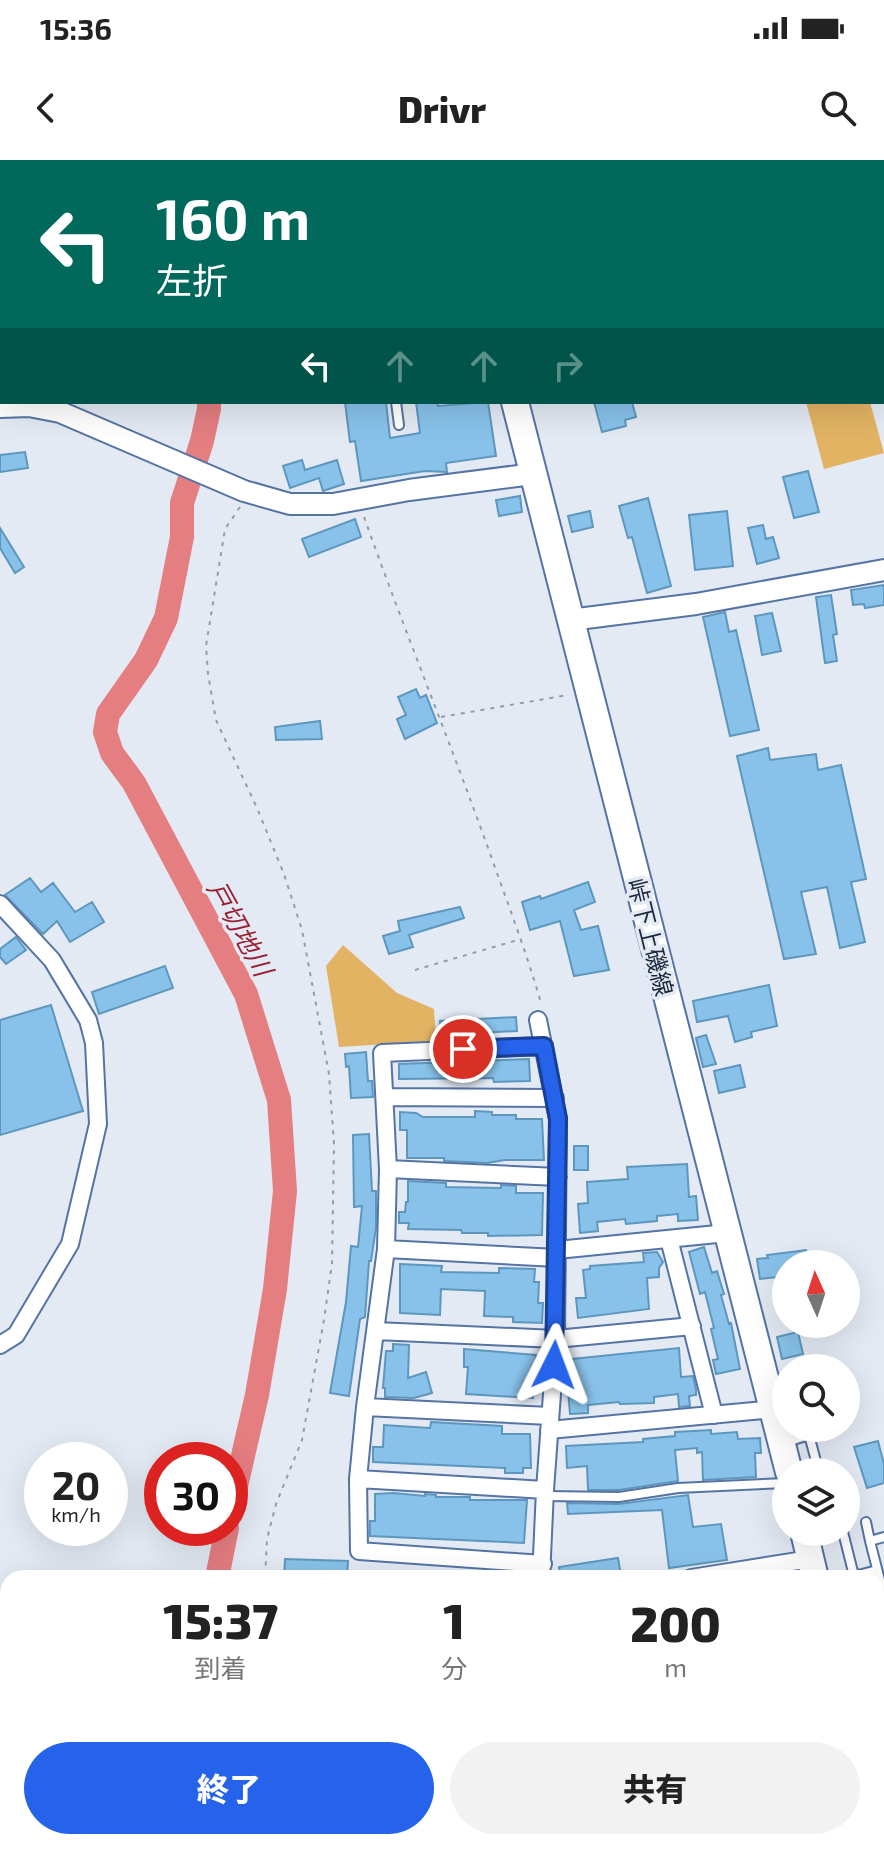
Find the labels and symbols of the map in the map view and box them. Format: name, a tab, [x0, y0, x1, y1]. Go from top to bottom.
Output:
water label: 戸切地川	[202, 875, 281, 984]
street label: 峠下上磯線	[622, 875, 680, 999]
pin	[429, 1015, 497, 1083]
north arrow	[772, 1250, 860, 1338]
position arrow	[512, 1323, 596, 1407]
speed limit sign: 30	[144, 1442, 248, 1546]

